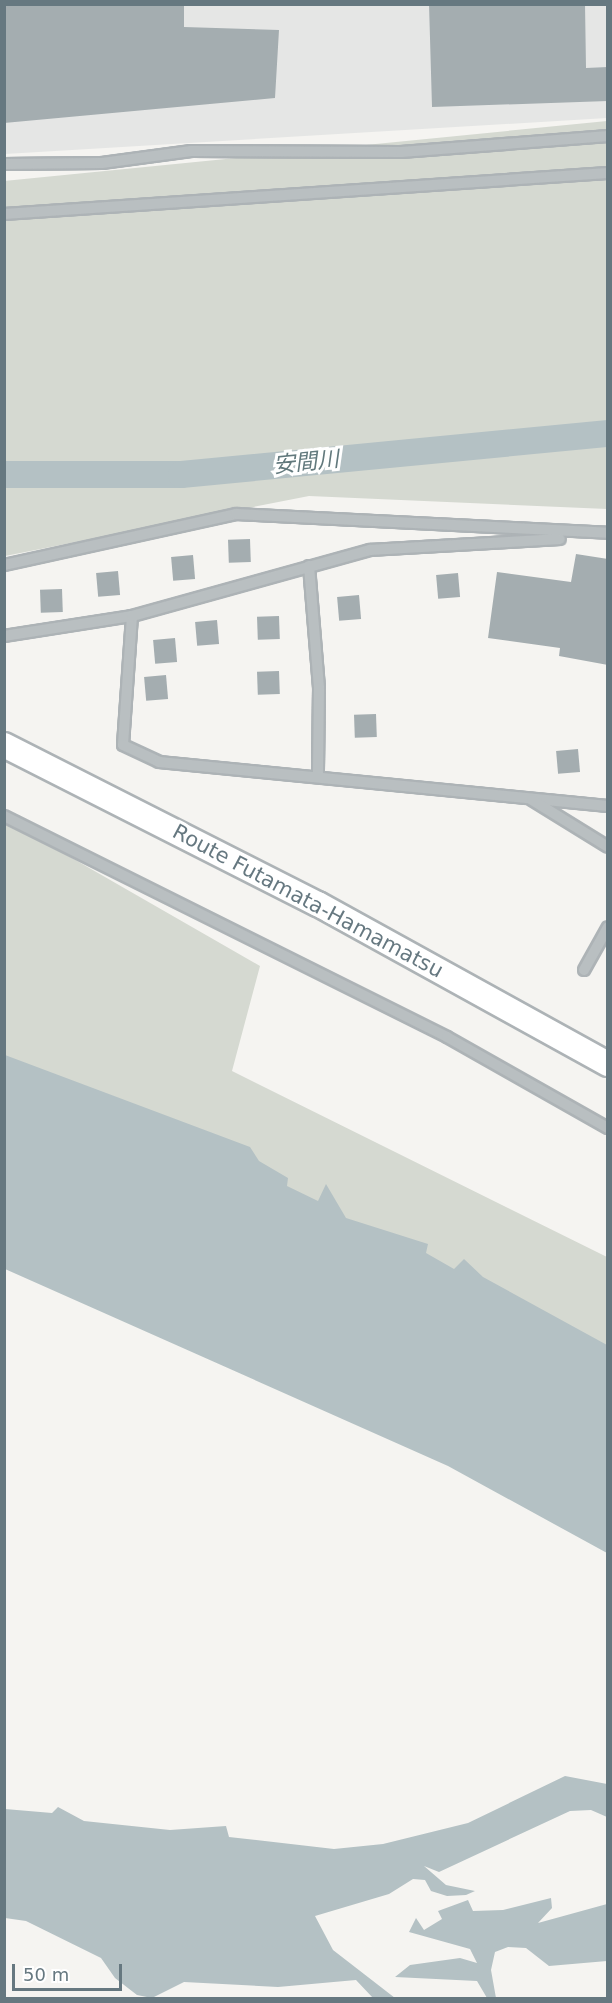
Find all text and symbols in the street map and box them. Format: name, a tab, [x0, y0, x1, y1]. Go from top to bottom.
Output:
water label: 安間川	[272, 445, 340, 479]
street label: Route Futamata-Hamamatsu	[168, 819, 448, 983]
scale bar	[15, 1952, 124, 1990]
text: 50 m	[23, 1964, 69, 1985]

